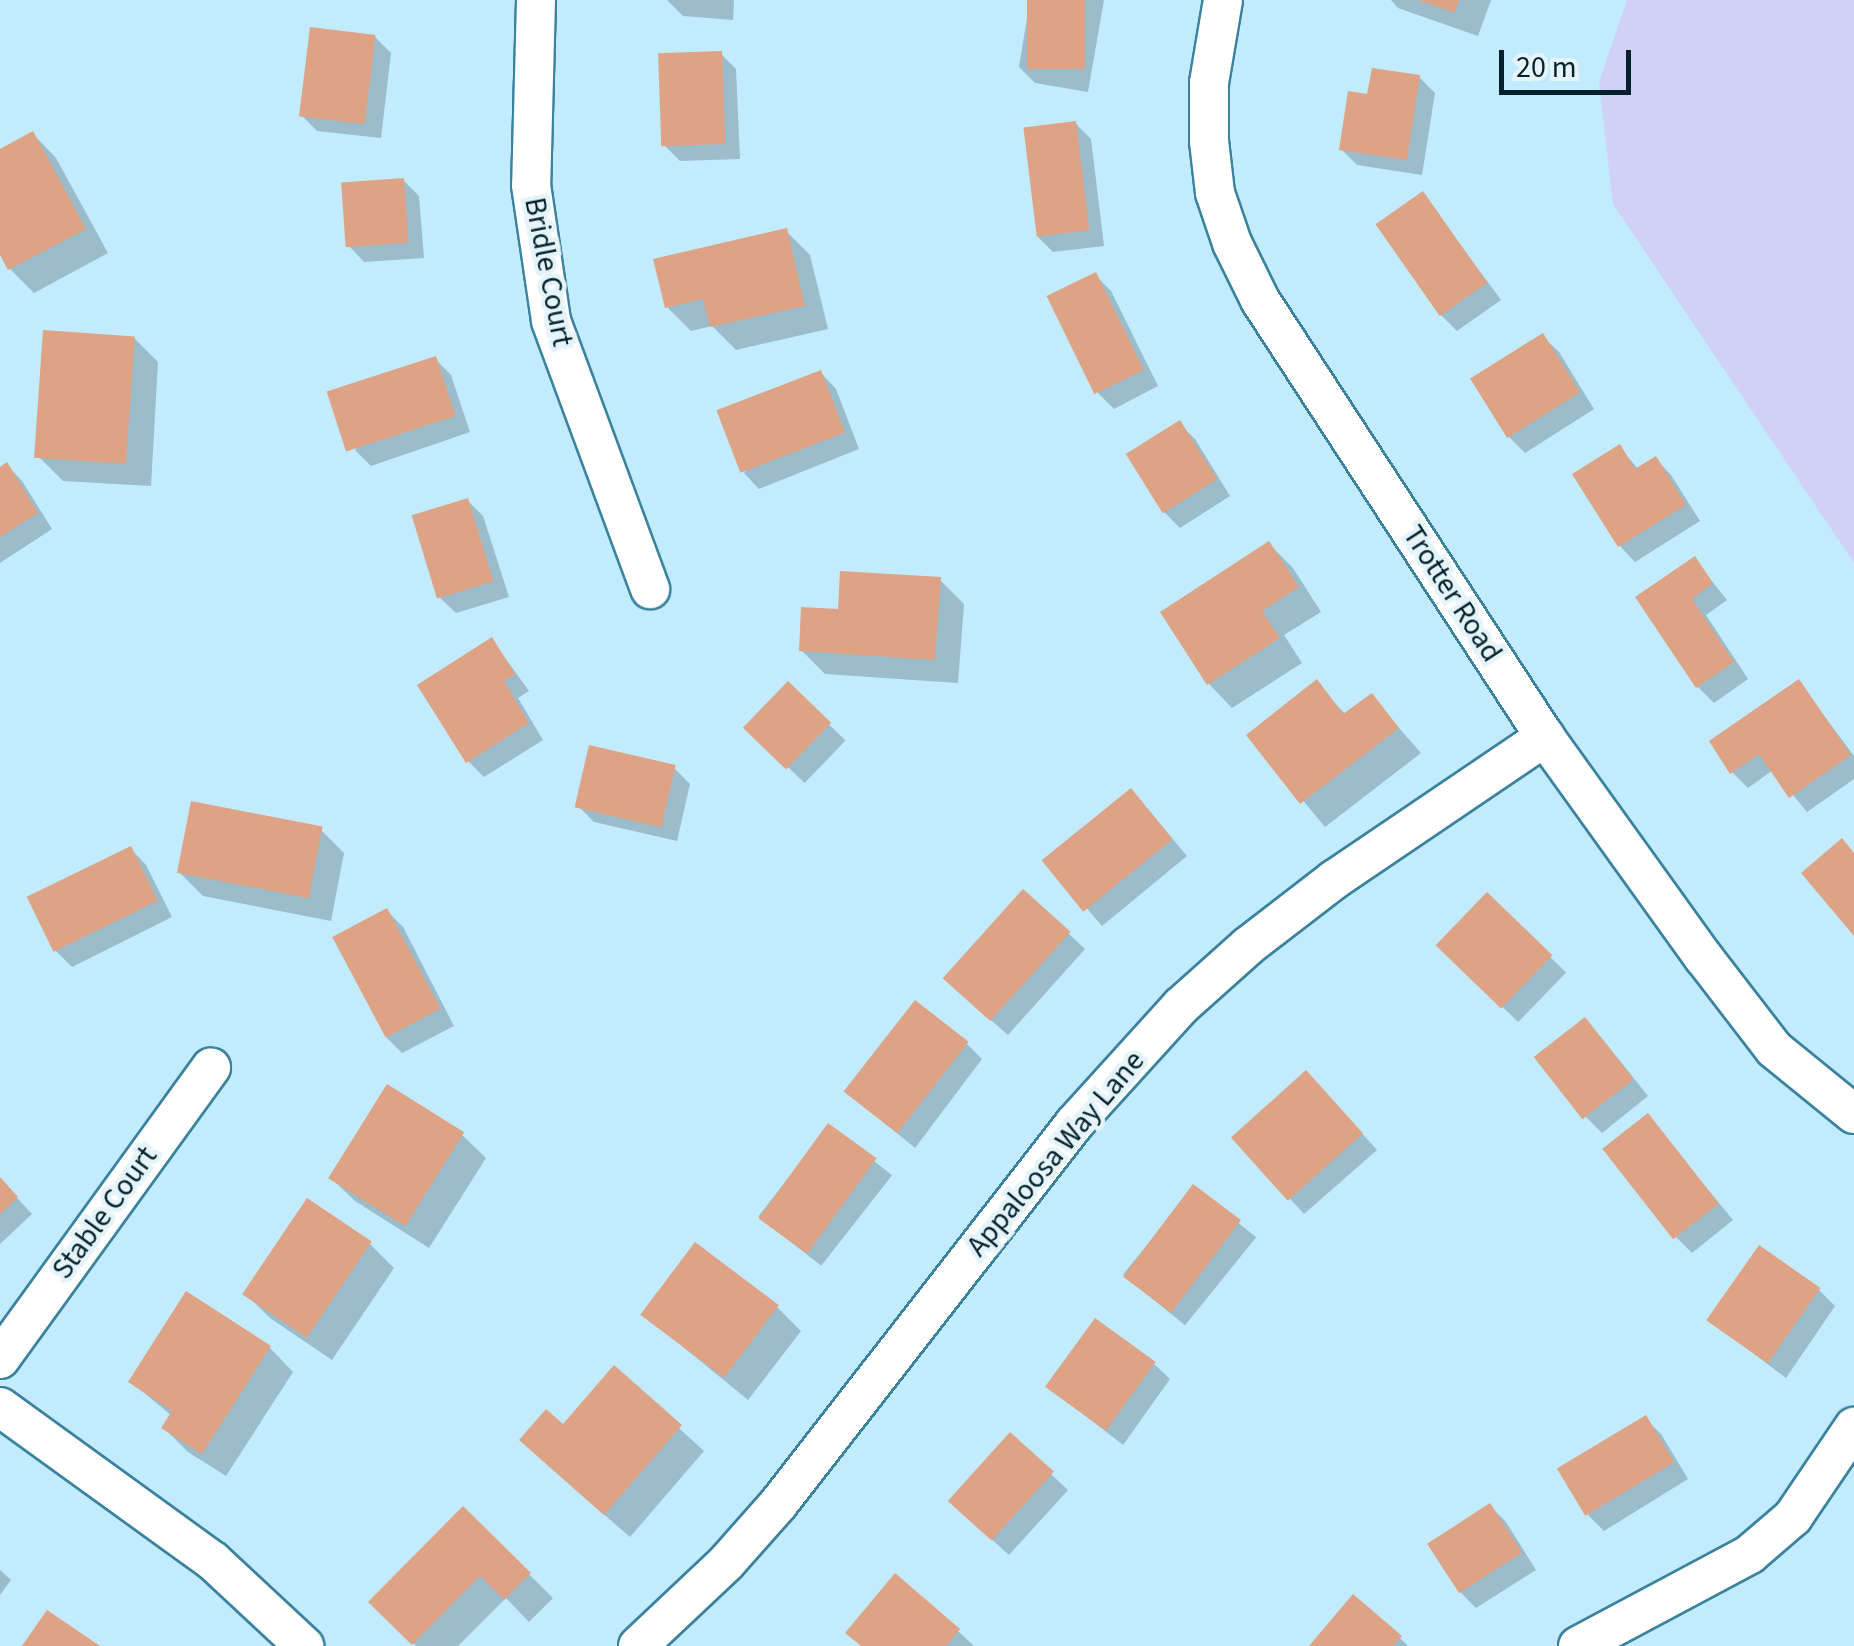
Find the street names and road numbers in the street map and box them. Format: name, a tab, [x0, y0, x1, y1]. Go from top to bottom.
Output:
street label: Bridle Court	[516, 195, 580, 349]
street label: Trotter Road	[1395, 519, 1509, 669]
street label: Appaloosa Way Lane	[960, 1044, 1152, 1264]
street label: Stable Court	[45, 1140, 165, 1286]

